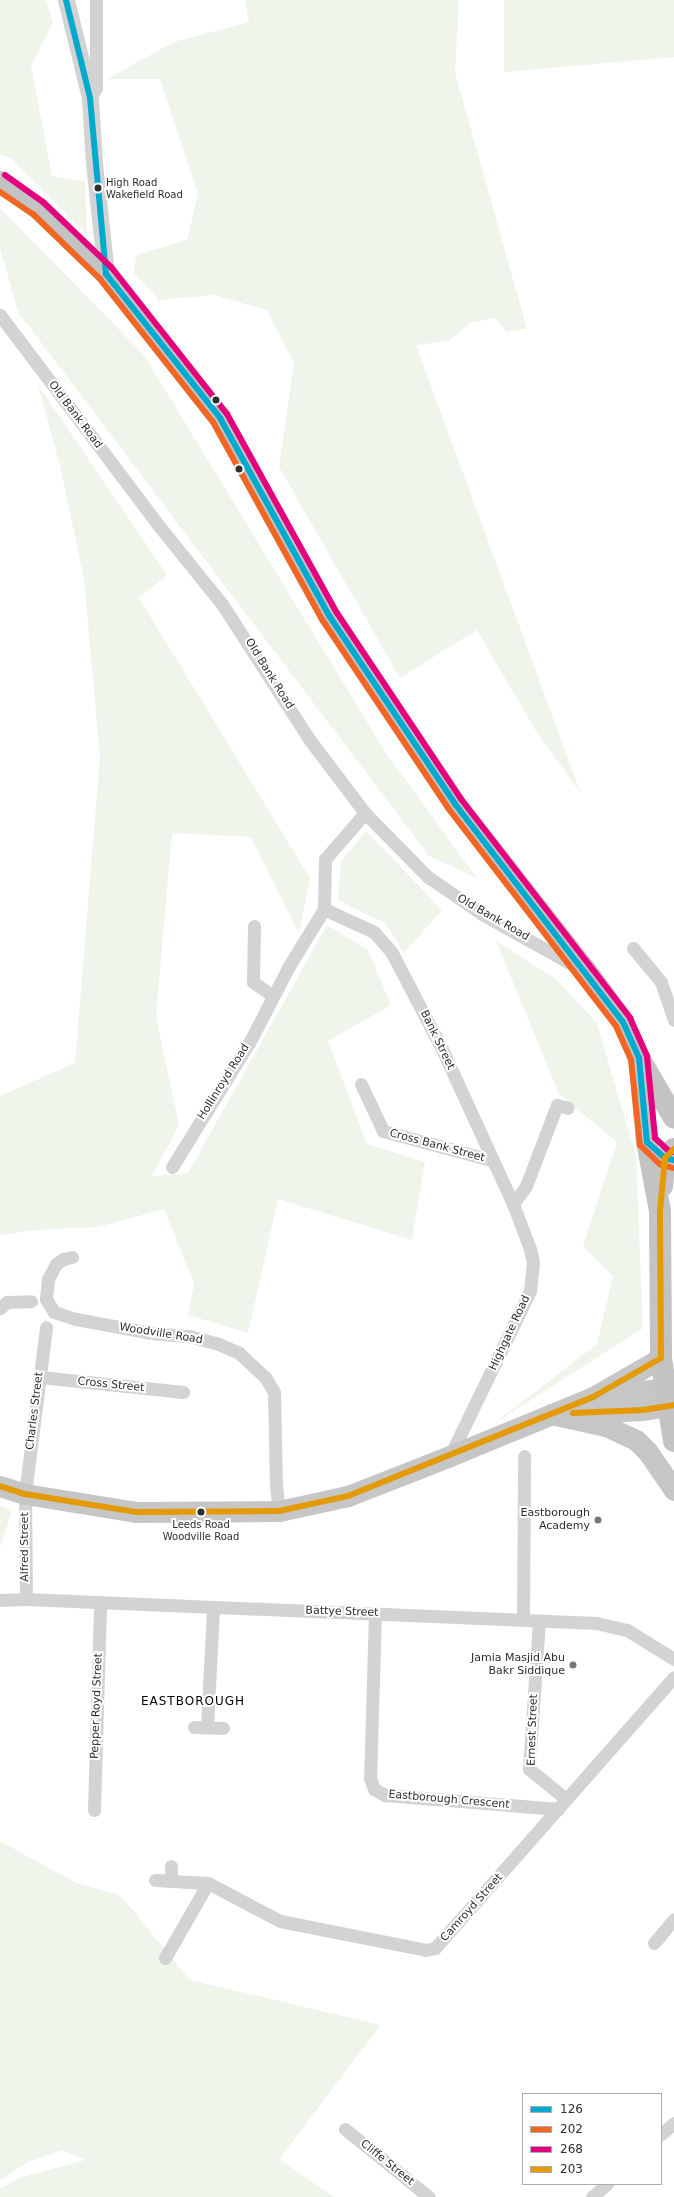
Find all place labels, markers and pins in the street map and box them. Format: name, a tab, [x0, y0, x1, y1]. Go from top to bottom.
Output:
place label: High Road Wakefield Road	[106, 176, 183, 200]
marker: High Road Wakefield Road	[93, 183, 103, 193]
unlabelled marker	[211, 395, 221, 405]
unlabelled marker	[234, 464, 244, 474]
marker: Leeds Road Woodville Road	[196, 1507, 206, 1517]
place label: Eastborough Academy	[521, 1507, 590, 1533]
marker: Eastborough Academy	[593, 1515, 603, 1525]
place label: Leeds Road Woodville Road	[163, 1518, 239, 1542]
place label: Jamia Masjid Abu Bakr Siddique	[471, 1652, 565, 1678]
marker: Jamia Masjid Abu Bakr Siddique	[568, 1660, 578, 1670]

